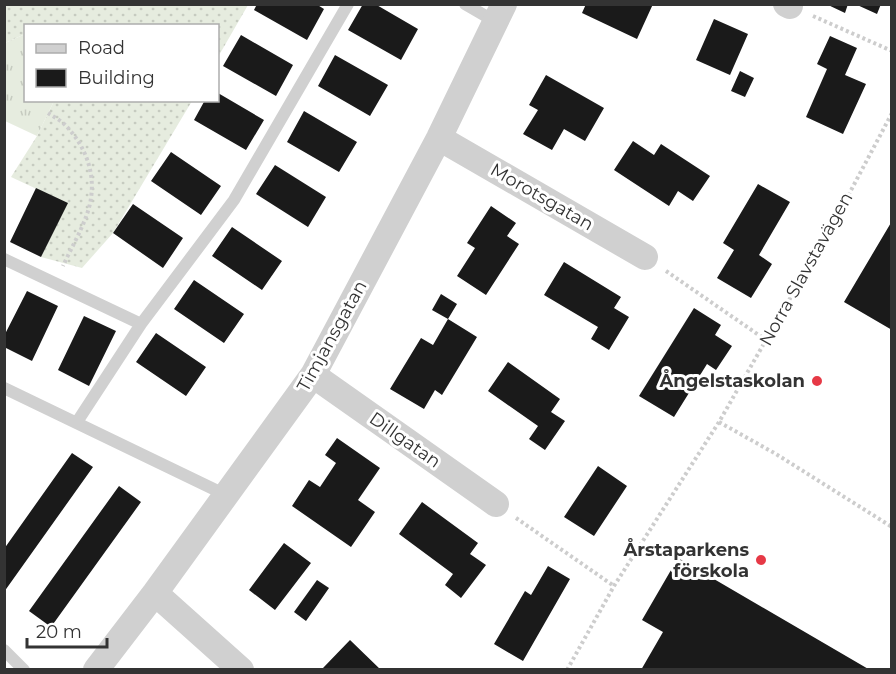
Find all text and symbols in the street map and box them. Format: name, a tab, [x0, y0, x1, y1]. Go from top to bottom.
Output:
legend	[24, 24, 219, 102]
text: Road	[78, 37, 125, 59]
text: Building	[78, 67, 155, 89]
street label: Morotsgatan	[486, 159, 598, 235]
street label: Norra Slavstavägen	[755, 188, 857, 350]
street label: Timjansgatan	[292, 277, 372, 395]
place label: Ångelstaskolan	[658, 369, 805, 392]
marker: Ångelstaskolan	[810, 374, 824, 388]
street label: Dillgatan	[365, 407, 445, 473]
place label: Årstaparkens förskola	[623, 538, 749, 582]
marker: Årstaparkens förskola	[754, 553, 768, 567]
scale bar	[27, 611, 106, 649]
text: 20 m	[36, 621, 82, 643]

